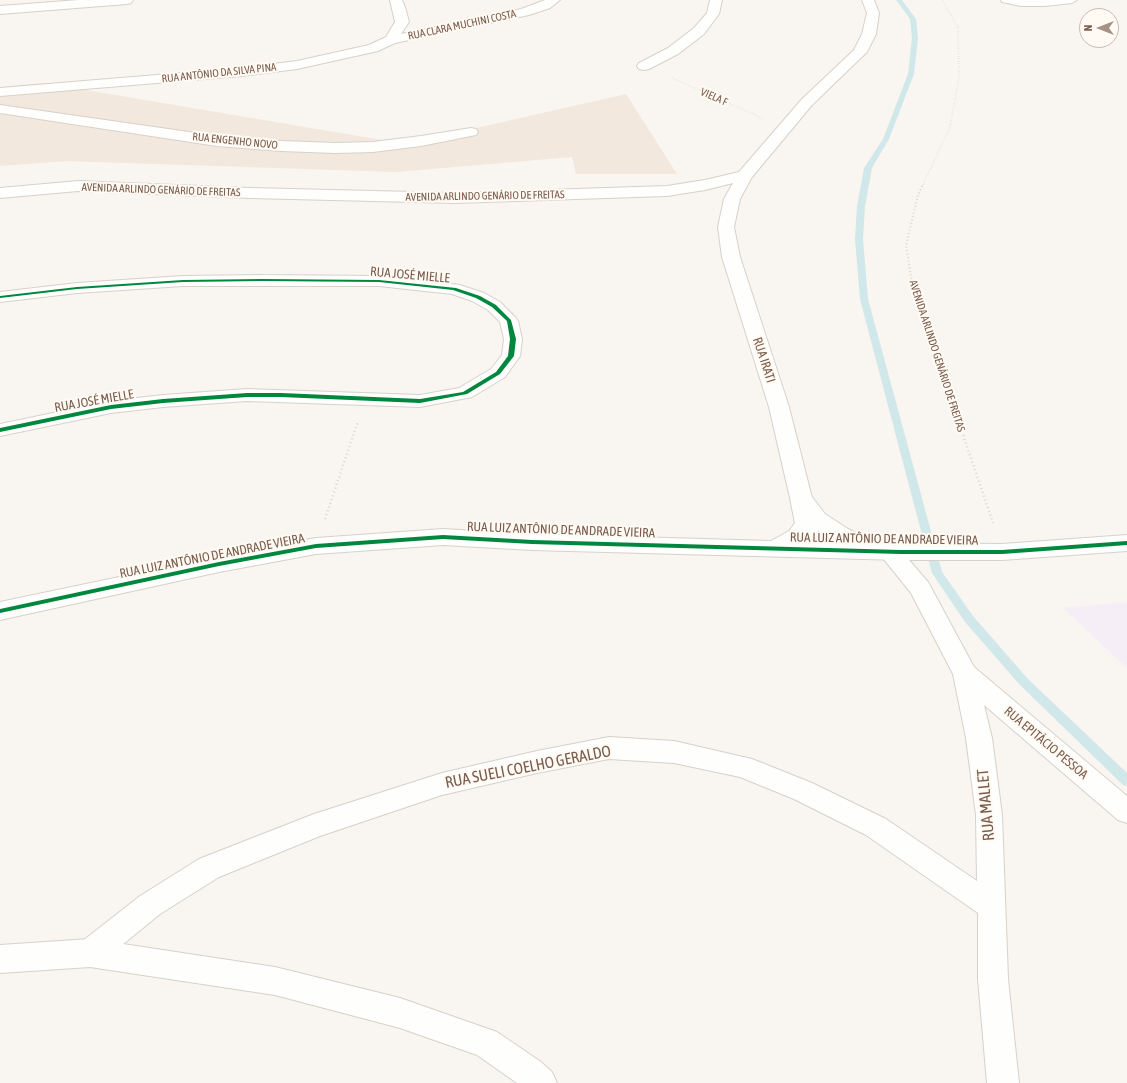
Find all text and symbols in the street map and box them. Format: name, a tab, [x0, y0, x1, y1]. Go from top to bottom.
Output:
street label: RUA CLARA MUCHINI COSTA	[407, 7, 517, 43]
north arrow	[1079, 8, 1119, 48]
text: N	[1082, 25, 1094, 31]
street label: RUA ANTÔNIO DA SILVA PINA	[161, 60, 277, 86]
street label: VIELA F	[698, 85, 730, 109]
street label: RUA ENGENHO NOVO	[192, 130, 278, 152]
street label: AVENIDA ARLINDO GENÁRIO DE FREITAS	[81, 181, 241, 199]
street label: AVENIDA ARLINDO GENÁRIO DE FREITAS	[405, 188, 565, 204]
street label: RUA JOSÉ MIELLE	[369, 264, 451, 286]
street label: AVENIDA ARLINDO GENÁRIO DE FREITAS	[906, 278, 968, 434]
street label: RUA IRATI	[749, 335, 779, 385]
street label: RUA JOSÉ MIELLE	[53, 386, 135, 416]
street label: RUA LUIZ ANTÔNIO DE ANDRADE VIEIRA	[467, 519, 655, 541]
street label: RUA LUIZ ANTÔNIO DE ANDRADE VIEIRA	[118, 530, 306, 582]
street label: RUA LUIZ ANTÔNIO DE ANDRADE VIEIRA	[790, 530, 978, 548]
street label: RUA EPITÁCIO PESSOA	[1001, 703, 1091, 783]
street label: RUA SUELI COELHO GERALDO	[443, 741, 613, 793]
street label: RUA MALLET	[973, 768, 999, 842]

